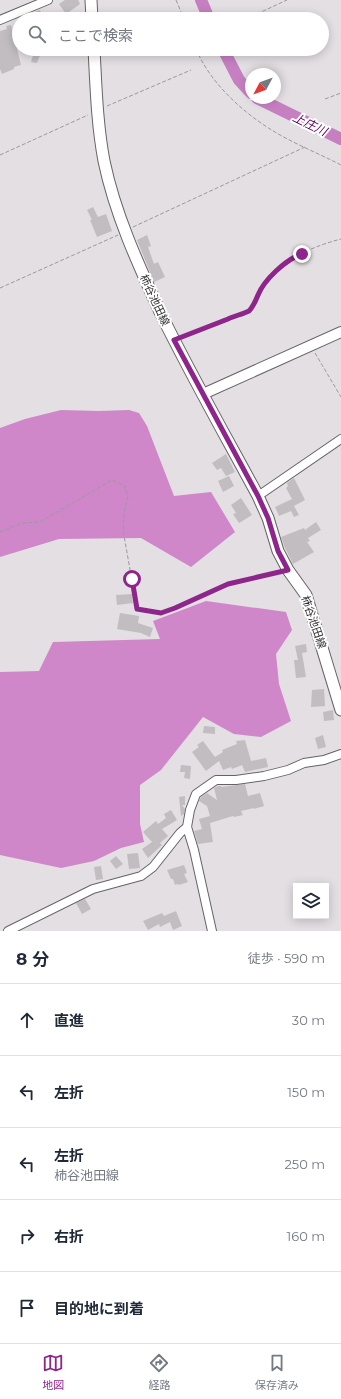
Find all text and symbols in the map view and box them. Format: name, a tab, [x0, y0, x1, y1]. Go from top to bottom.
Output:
search box	[12, 12, 329, 56]
icon: search	[26, 23, 48, 45]
text: ここで検索	[58, 26, 133, 45]
north arrow	[245, 68, 281, 104]
water label: 上庄川	[291, 109, 331, 140]
route end	[293, 245, 311, 263]
street label: 柿谷池田線	[137, 272, 173, 328]
route start	[123, 570, 141, 588]
street label: 柿谷池田線	[298, 594, 330, 650]
map controls	[293, 883, 329, 919]
button: layers	[293, 883, 329, 919]
text: 8 分	[16, 949, 49, 969]
text: 徒歩 · 590 m	[248, 950, 325, 966]
icon: ahead	[16, 1009, 38, 1031]
text: 直進	[54, 1011, 84, 1030]
text: 30 m	[292, 1012, 325, 1028]
icon: left	[16, 1081, 38, 1103]
text: 左折	[54, 1083, 84, 1102]
text: 150 m	[287, 1084, 325, 1100]
text: 左折	[54, 1146, 84, 1165]
icon: left	[16, 1153, 38, 1175]
text: 250 m	[284, 1156, 325, 1172]
text: 柿谷池田線	[54, 1167, 119, 1183]
icon: right	[16, 1225, 38, 1247]
text: 右折	[54, 1227, 84, 1246]
text: 160 m	[287, 1228, 325, 1244]
icon: arrive	[16, 1297, 38, 1319]
text: 目的地に到着	[54, 1299, 144, 1318]
tab: 地図	[42, 1352, 64, 1392]
tab: 経路	[148, 1352, 170, 1392]
tab: 保存済み	[255, 1352, 299, 1392]

